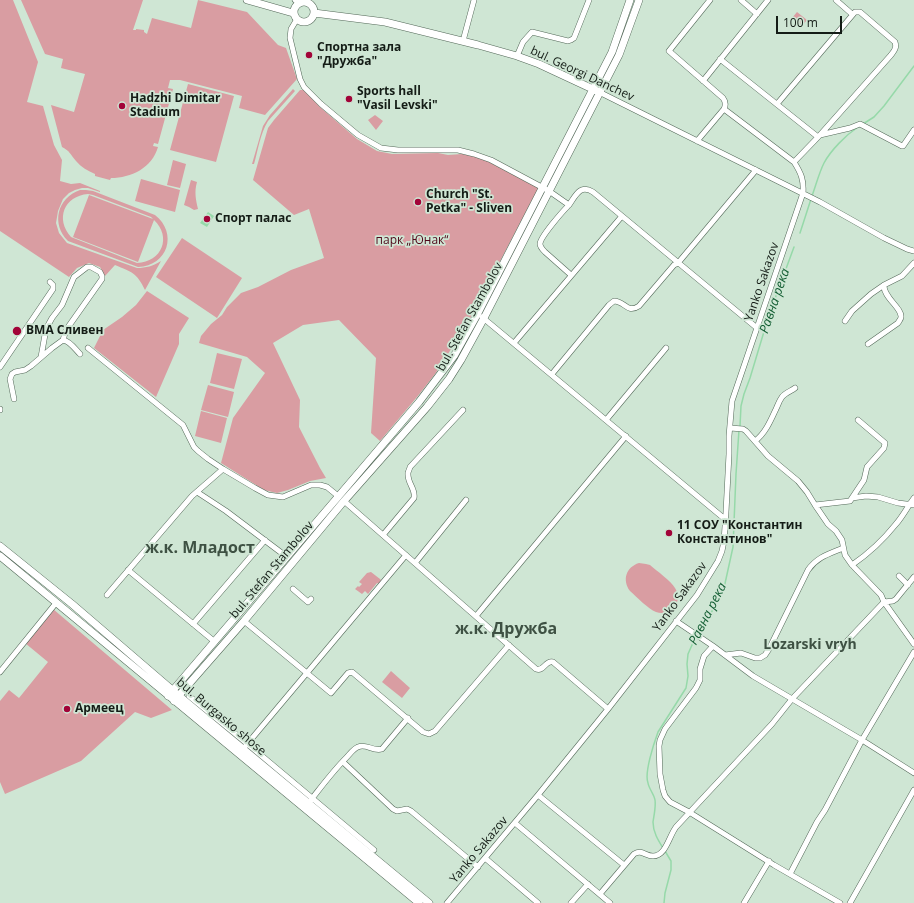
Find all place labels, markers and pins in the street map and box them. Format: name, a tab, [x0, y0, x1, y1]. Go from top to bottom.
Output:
place label: Спортна зала "Дружба"	[317, 41, 401, 69]
marker: Спортна зала "Дружба"	[304, 50, 314, 60]
place label: Sports hall "Vasil Levski"	[357, 85, 438, 113]
place label: Hadzhi Dimitar Stadium	[130, 92, 220, 120]
marker: Sports hall "Vasil Levski"	[344, 94, 354, 104]
marker: Hadzhi Dimitar Stadium	[117, 101, 127, 111]
place label: Church "St. Petka" - Sliven	[426, 188, 512, 216]
marker: Church "St. Petka" - Sliven	[413, 197, 423, 207]
place label: Спорт палас	[215, 212, 291, 226]
marker: Спорт палас	[202, 214, 212, 224]
place label: ВМА Сливен	[26, 324, 103, 338]
marker: ВМА Сливен	[11, 325, 23, 337]
place label: 11 СОУ "Константин Константинов"	[677, 519, 802, 547]
marker: 11 СОУ "Константин Константинов"	[664, 528, 674, 538]
place label: Армеец	[75, 702, 123, 716]
marker: Армеец	[62, 704, 72, 714]

